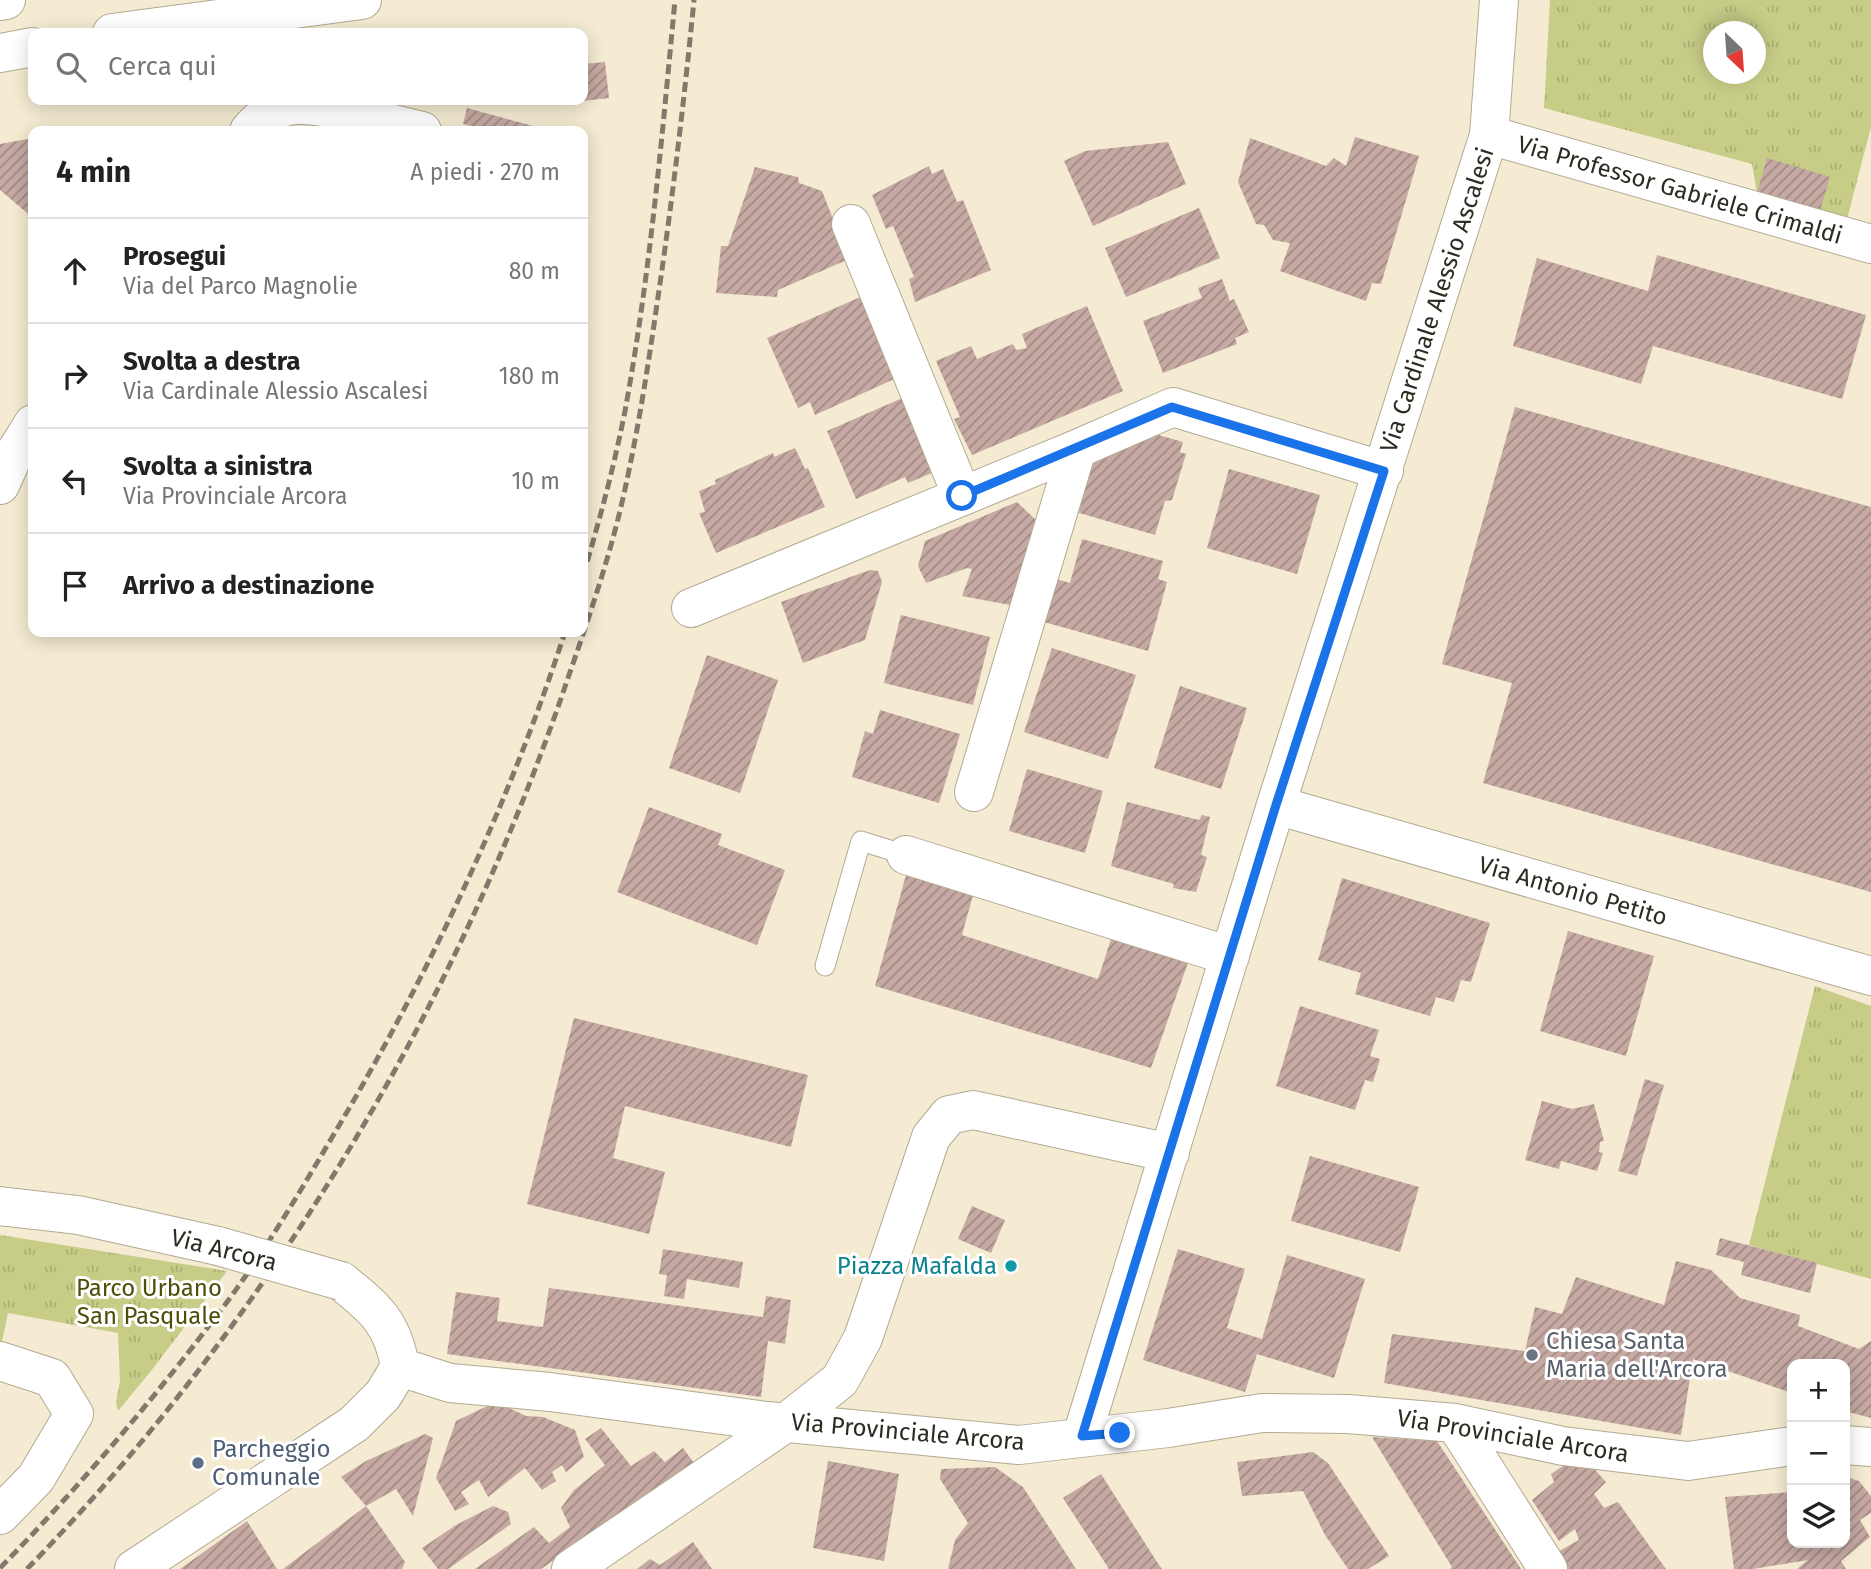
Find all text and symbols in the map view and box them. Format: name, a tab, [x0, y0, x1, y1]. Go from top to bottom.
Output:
north arrow	[1703, 21, 1766, 84]
search box	[28, 28, 588, 105]
icon: search	[52, 48, 90, 86]
text: Cerca qui	[108, 51, 217, 82]
street label: Via Professor Gabriele Crimaldi	[1514, 130, 1846, 250]
street label: Via Cardinale Alessio Ascalesi	[1374, 144, 1500, 456]
text: 4 min	[56, 154, 131, 190]
text: A piedi · 270 m	[410, 158, 560, 186]
text: Prosegui	[123, 241, 226, 272]
icon: ahead	[56, 252, 94, 290]
text: 80 m	[509, 257, 560, 285]
text: Via del Parco Magnolie	[123, 272, 358, 300]
text: Svolta a destra	[123, 346, 301, 377]
icon: right	[56, 357, 94, 395]
text: 180 m	[499, 362, 560, 390]
text: Via Cardinale Alessio Ascalesi	[123, 377, 428, 405]
text: Svolta a sinistra	[123, 451, 313, 482]
icon: left	[56, 462, 94, 500]
text: 10 m	[511, 467, 560, 495]
route start	[946, 480, 977, 511]
text: Via Provinciale Arcora	[123, 482, 348, 510]
icon: arrive	[56, 567, 94, 605]
text: Arrivo a destinazione	[123, 570, 374, 601]
street label: Via Antonio Petito	[1475, 851, 1671, 931]
street label: Via Arcora	[168, 1223, 280, 1277]
place label: Piazza Mafalda	[837, 1252, 997, 1280]
marker: Piazza Mafalda	[1003, 1258, 1019, 1274]
park label: Parco Urbano San Pasquale	[76, 1274, 222, 1330]
place label: Chiesa Santa Maria dell'Arcora	[1546, 1327, 1728, 1383]
marker: Chiesa Santa Maria dell'Arcora	[1524, 1347, 1540, 1363]
map controls	[1787, 1359, 1850, 1548]
button: +	[1787, 1359, 1850, 1422]
street label: Via Provinciale Arcora	[1395, 1404, 1631, 1468]
street label: Via Provinciale Arcora	[790, 1408, 1026, 1456]
route end	[1104, 1417, 1135, 1448]
button: −	[1787, 1422, 1850, 1485]
place label: Parcheggio Comunale	[212, 1435, 331, 1491]
marker: Parcheggio Comunale	[190, 1455, 206, 1471]
button: layers	[1787, 1485, 1850, 1548]

